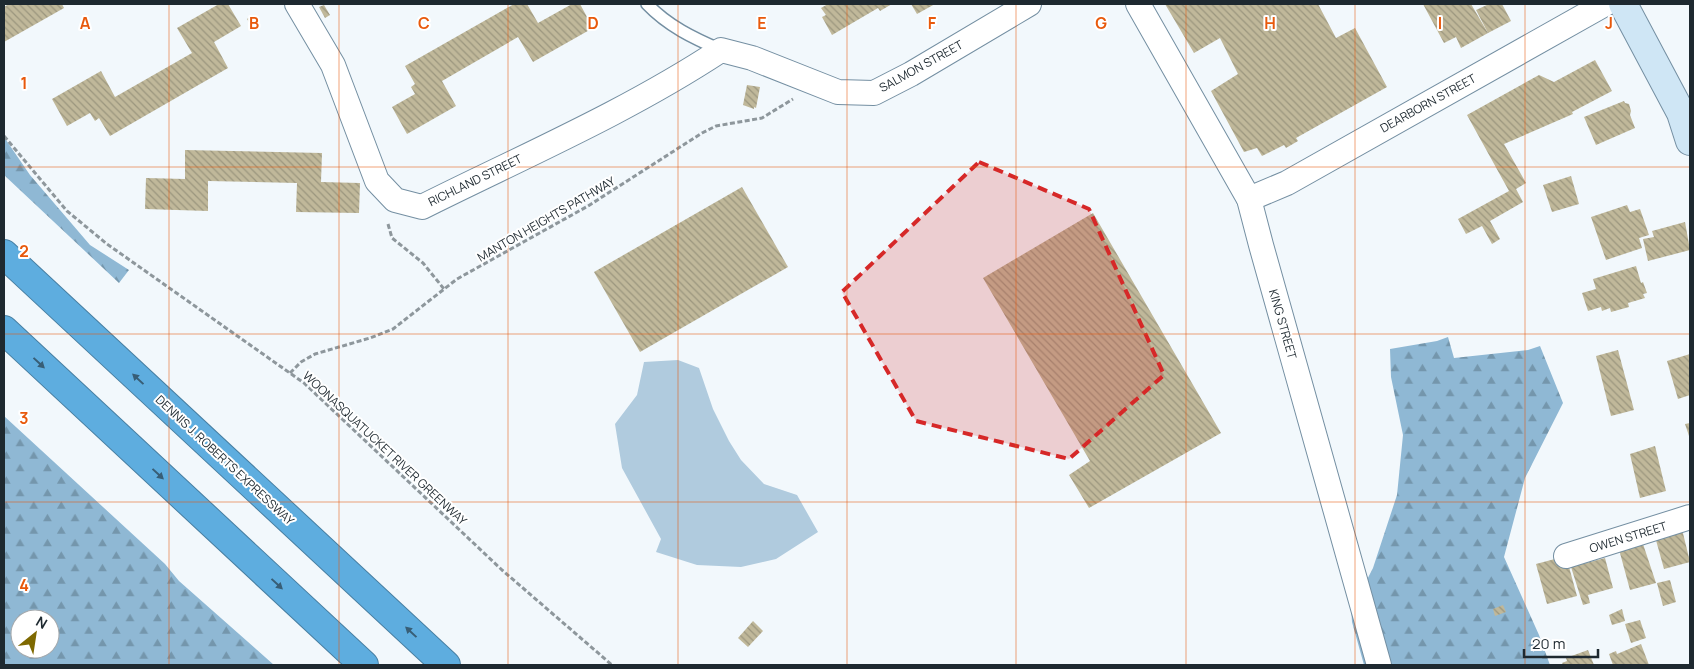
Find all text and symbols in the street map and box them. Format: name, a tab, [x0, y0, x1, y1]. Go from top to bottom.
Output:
text: A	[80, 12, 91, 34]
text: B	[249, 12, 259, 34]
text: C	[418, 12, 430, 34]
text: D	[587, 12, 599, 34]
text: E	[757, 12, 767, 34]
text: F	[928, 12, 937, 34]
text: G	[1095, 12, 1107, 34]
text: H	[1264, 12, 1276, 34]
text: I	[1438, 12, 1442, 34]
text: J	[1605, 12, 1613, 34]
street label: SALMON STREET	[876, 36, 967, 96]
street label: DEARBORN STREET	[1377, 69, 1480, 136]
text: 1	[20, 72, 28, 94]
street label: RICHLAND STREET	[425, 150, 526, 210]
street label: MANTON HEIGHTS PATHWAY	[474, 172, 618, 266]
text: 2	[19, 240, 29, 262]
street label: KING STREET	[1265, 287, 1301, 362]
one-way arrow	[33, 357, 45, 369]
street label: WOONASQUATUCKET RIVER GREENWAY	[299, 367, 471, 529]
one-way arrow	[131, 373, 144, 384]
street label: DENNIS J. ROBERTS EXPRESSWAY	[152, 391, 298, 529]
text: 3	[19, 407, 29, 429]
one-way arrow	[152, 468, 164, 480]
street label: OWEN STREET	[1587, 517, 1670, 557]
text: 4	[19, 574, 29, 596]
one-way arrow	[271, 578, 283, 590]
north arrow	[10, 609, 60, 659]
text: N	[33, 612, 51, 633]
one-way arrow	[405, 626, 417, 638]
scale bar	[1524, 626, 1598, 658]
text: 20 m	[1532, 633, 1565, 654]

